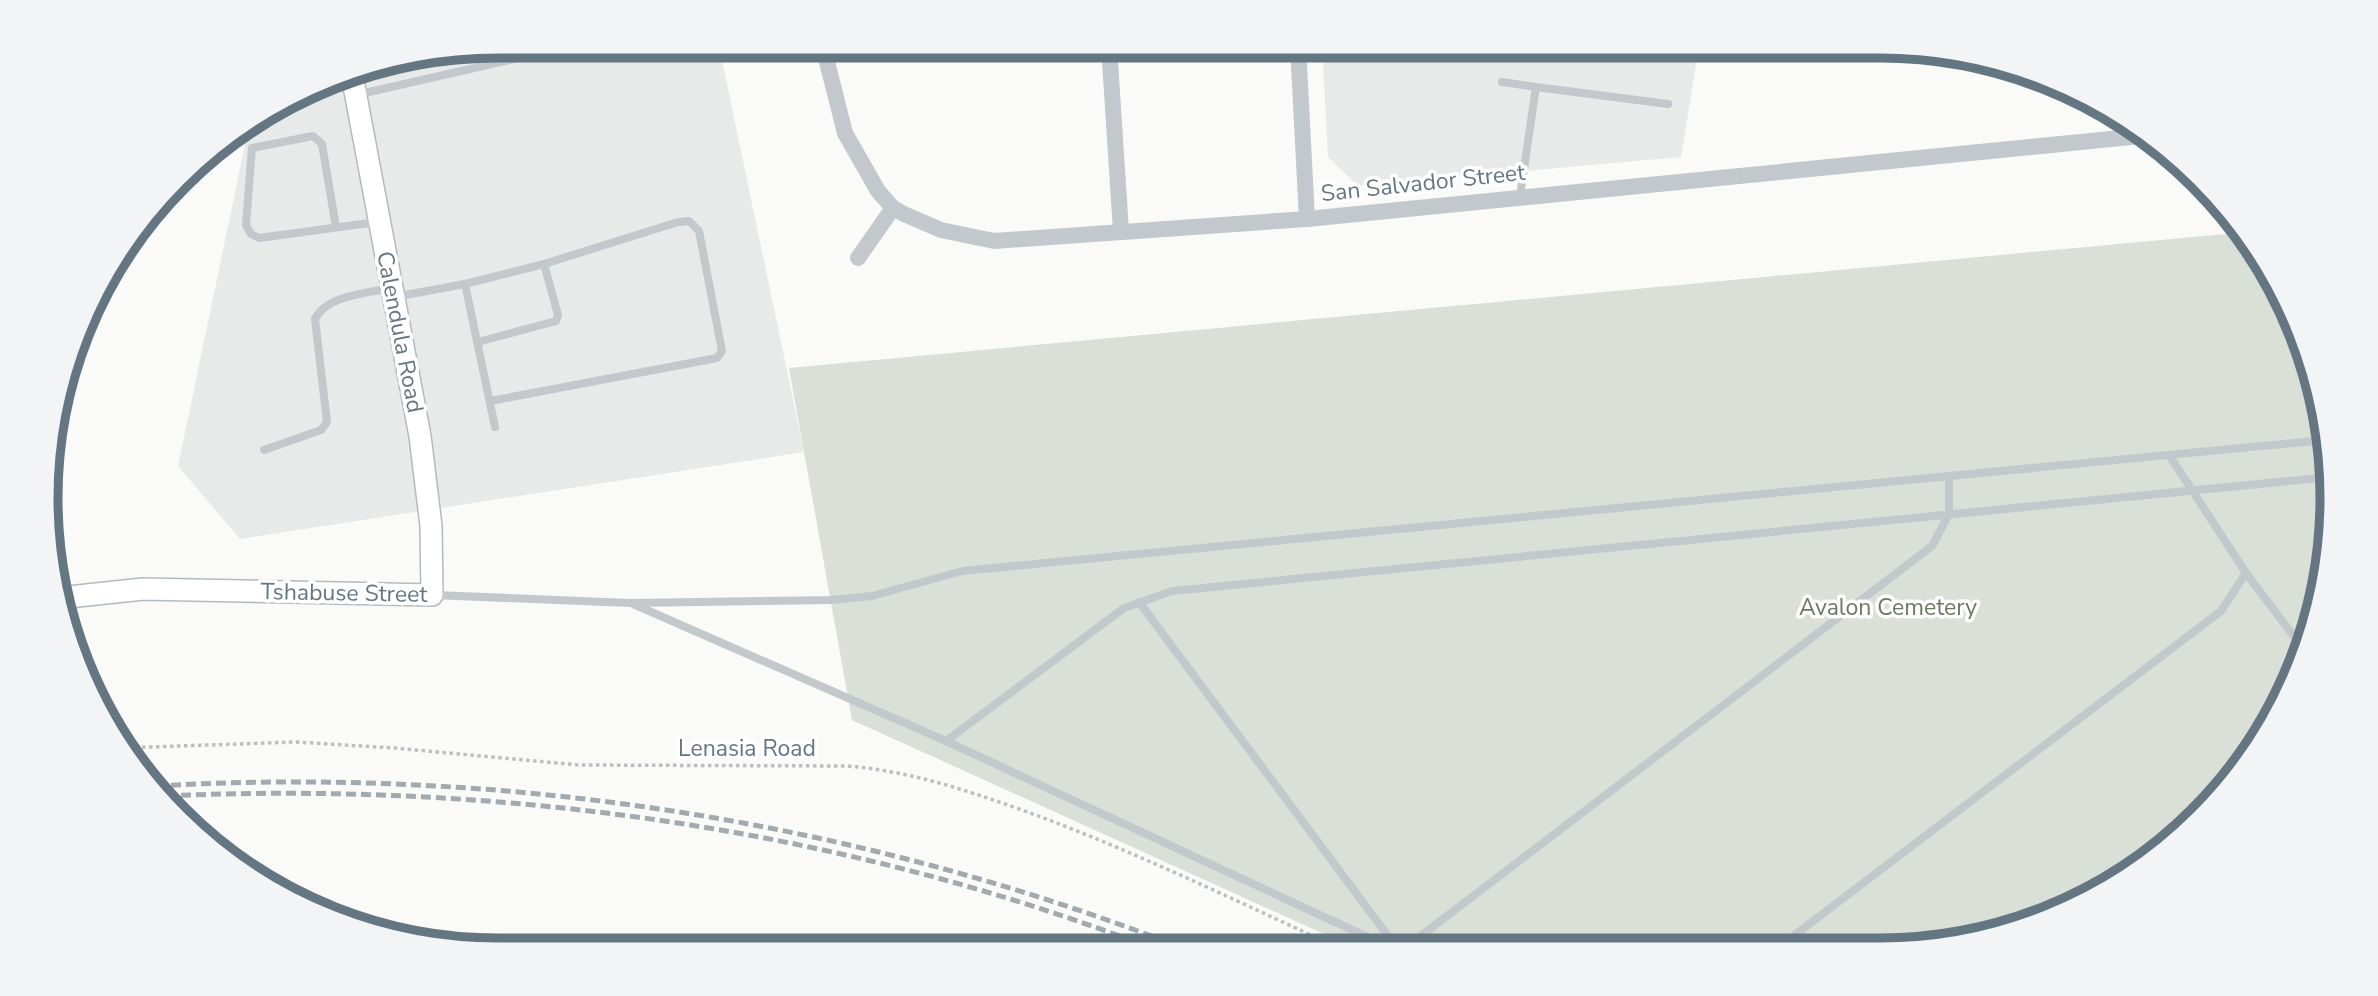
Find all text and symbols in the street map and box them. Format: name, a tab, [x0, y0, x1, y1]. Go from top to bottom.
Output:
street label: San Salvador Street	[1319, 157, 1528, 209]
street label: Calendula Road	[369, 249, 431, 415]
street label: Tshabuse Street	[260, 576, 429, 610]
park label: Avalon Cemetery	[1799, 592, 1977, 623]
street label: Lenasia Road	[678, 733, 816, 764]

